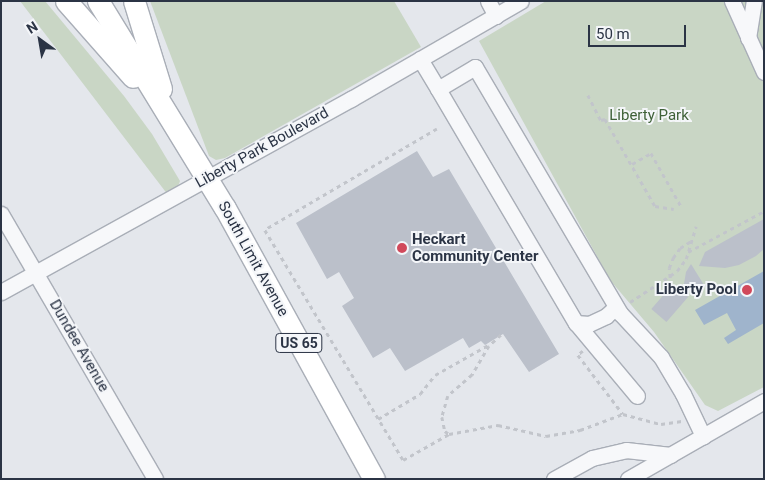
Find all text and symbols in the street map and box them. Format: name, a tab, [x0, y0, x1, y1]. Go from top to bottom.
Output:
north arrow	[15, 15, 65, 65]
scale bar	[590, 15, 688, 47]
text: N	[24, 18, 40, 37]
text: 50 m	[596, 25, 630, 43]
street label: Liberty Park Boulevard	[192, 104, 332, 192]
park label: Liberty Park	[609, 107, 689, 125]
street label: South Limit Avenue	[214, 198, 292, 320]
place label: Heckart Community Center	[412, 230, 538, 265]
marker: Heckart Community Center	[396, 242, 408, 254]
place label: Liberty Pool	[656, 281, 737, 299]
marker: Liberty Pool	[741, 284, 753, 296]
street label: Dundee Avenue	[45, 297, 113, 395]
road number: US 65	[275, 332, 323, 354]

